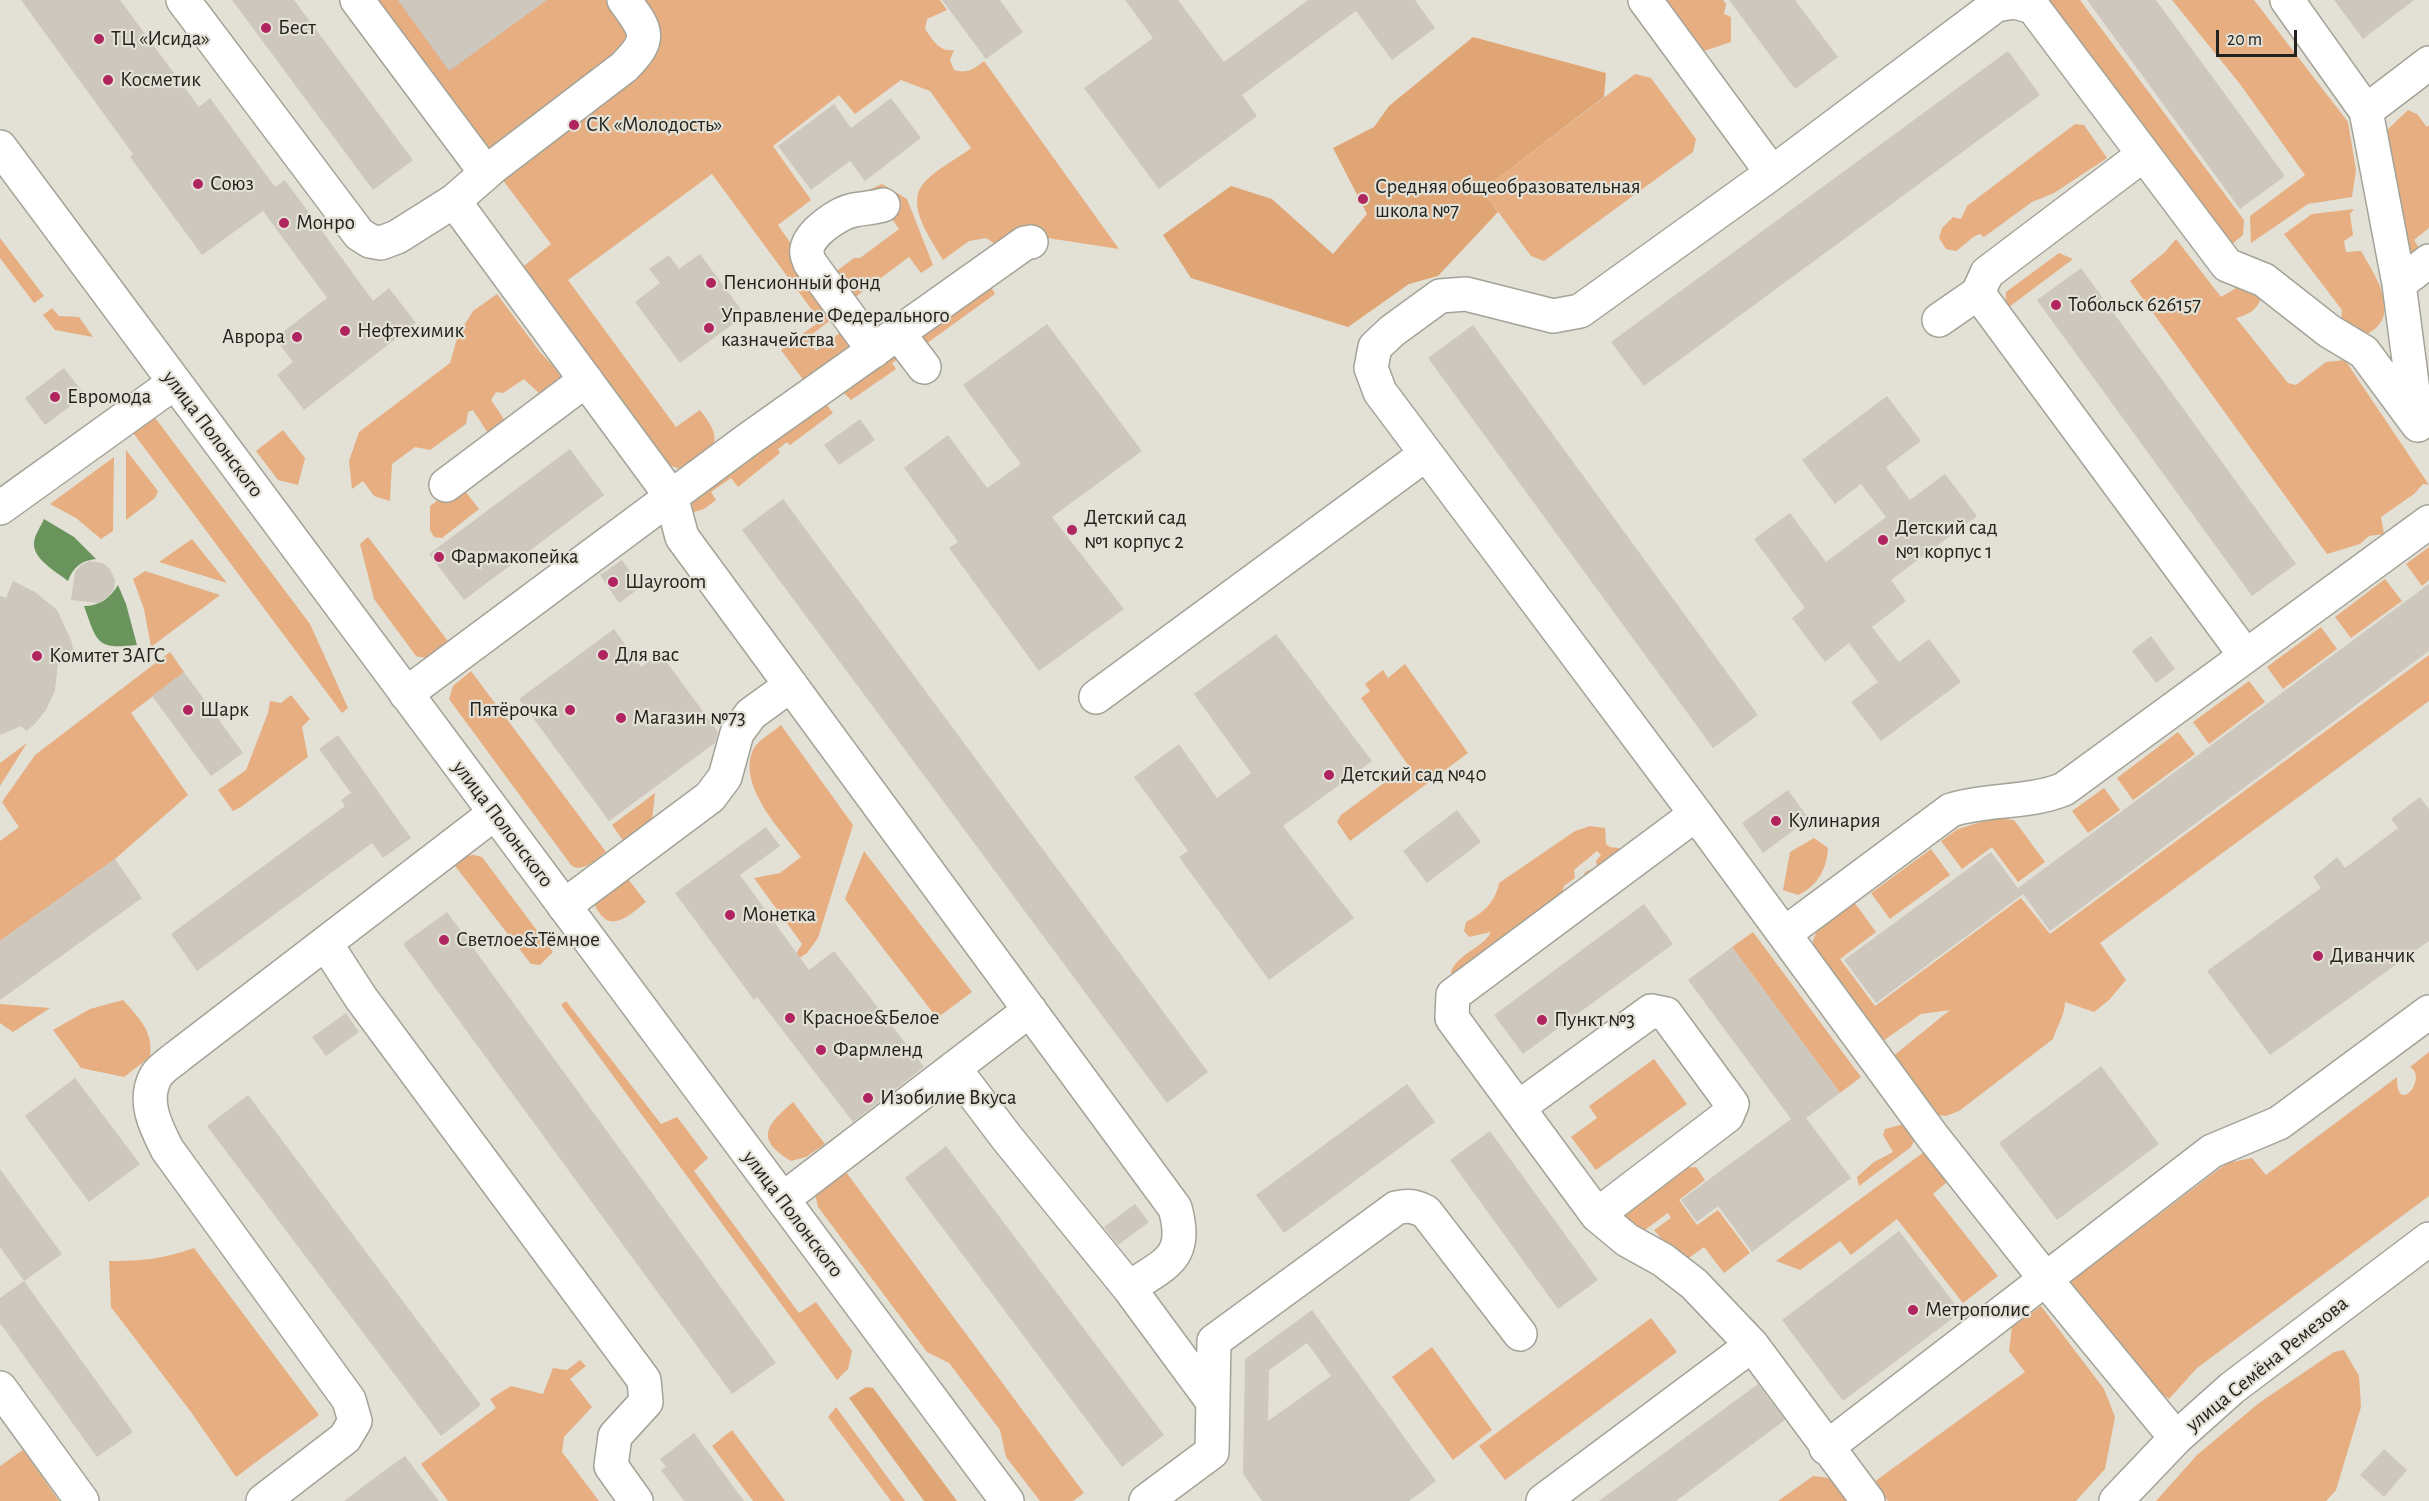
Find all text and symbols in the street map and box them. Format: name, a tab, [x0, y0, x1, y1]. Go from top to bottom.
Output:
place label: Бест	[278, 15, 316, 41]
scale bar	[2219, 18, 2300, 56]
marker: Бест	[259, 21, 273, 35]
place label: ТЦ «Исида»	[111, 26, 210, 52]
text: 20 m	[2227, 31, 2262, 49]
marker: ТЦ «Исида»	[92, 32, 106, 46]
place label: Косметик	[120, 67, 201, 93]
marker: Косметик	[101, 73, 115, 87]
place label: СК «Молодость»	[586, 112, 722, 138]
marker: СК «Молодость»	[567, 118, 581, 132]
place label: Союз	[210, 171, 254, 197]
place label: Средняя общеобразовательная школа №7	[1375, 174, 1641, 224]
marker: Союз	[191, 177, 205, 191]
marker: Средняя общеобразовательная школа №7	[1356, 192, 1370, 206]
place label: Монро	[296, 210, 355, 236]
marker: Монро	[277, 216, 291, 230]
place label: Пенсионный фонд	[723, 270, 881, 296]
marker: Пенсионный фонд	[704, 276, 718, 290]
place label: Тобольск 626157	[2068, 292, 2201, 318]
marker: Тобольск 626157	[2049, 298, 2063, 312]
place label: Управление Федерального казначейства	[721, 303, 950, 353]
place label: Нефтехимик	[357, 318, 464, 344]
marker: Управление Федерального казначейства	[702, 321, 716, 335]
place label: Аврора	[222, 324, 285, 350]
marker: Нефтехимик	[338, 324, 352, 338]
marker: Аврора	[290, 330, 304, 344]
street label: улица Полонского	[157, 366, 269, 502]
place label: Евромода	[67, 384, 151, 410]
marker: Евромода	[48, 390, 62, 404]
place label: Детский сад №1 корпус 2	[1084, 505, 1187, 555]
place label: Детский сад №1 корпус 1	[1895, 515, 1998, 565]
marker: Детский сад №1 корпус 2	[1065, 523, 1079, 537]
marker: Детский сад №1 корпус 1	[1876, 533, 1890, 547]
place label: Фармакопейка	[451, 544, 579, 570]
marker: Фармакопейка	[432, 550, 446, 564]
place label: Шауroom	[625, 569, 706, 595]
marker: Шауroom	[606, 575, 620, 589]
place label: Для вас	[615, 642, 679, 668]
place label: Комитет ЗАГС	[49, 643, 165, 669]
marker: Для вас	[596, 648, 610, 662]
marker: Комитет ЗАГС	[30, 649, 44, 663]
place label: Шарк	[200, 697, 249, 723]
place label: Пятёрочка	[469, 697, 558, 723]
marker: Шарк	[181, 703, 195, 717]
marker: Пятёрочка	[563, 703, 577, 717]
place label: Магазин №73	[633, 705, 746, 731]
marker: Магазин №73	[614, 711, 628, 725]
street label: улица Полонского	[447, 756, 559, 892]
place label: Детский сад №40	[1341, 762, 1487, 788]
marker: Детский сад №40	[1322, 768, 1336, 782]
place label: Кулинария	[1788, 808, 1881, 834]
marker: Кулинария	[1769, 814, 1783, 828]
place label: Монетка	[742, 902, 816, 928]
marker: Монетка	[723, 908, 737, 922]
place label: Светлое&Тёмное	[456, 927, 600, 953]
marker: Светлое&Тёмное	[437, 933, 451, 947]
place label: Диванчик	[2330, 943, 2415, 969]
marker: Диванчик	[2311, 949, 2325, 963]
place label: Красное&Белое	[802, 1005, 939, 1031]
place label: Пункт №3	[1554, 1007, 1635, 1033]
marker: Красное&Белое	[783, 1011, 797, 1025]
marker: Пункт №3	[1535, 1013, 1549, 1027]
place label: Фармленд	[833, 1037, 923, 1063]
marker: Фармленд	[814, 1043, 828, 1057]
place label: Изобилие Вкуса	[880, 1085, 1016, 1111]
marker: Изобилие Вкуса	[861, 1091, 875, 1105]
street label: улица Полонского	[737, 1146, 849, 1282]
street label: улица Семёна Ремезова	[2181, 1291, 2353, 1437]
place label: Метрополис	[1925, 1297, 2030, 1323]
marker: Метрополис	[1906, 1303, 1920, 1317]

